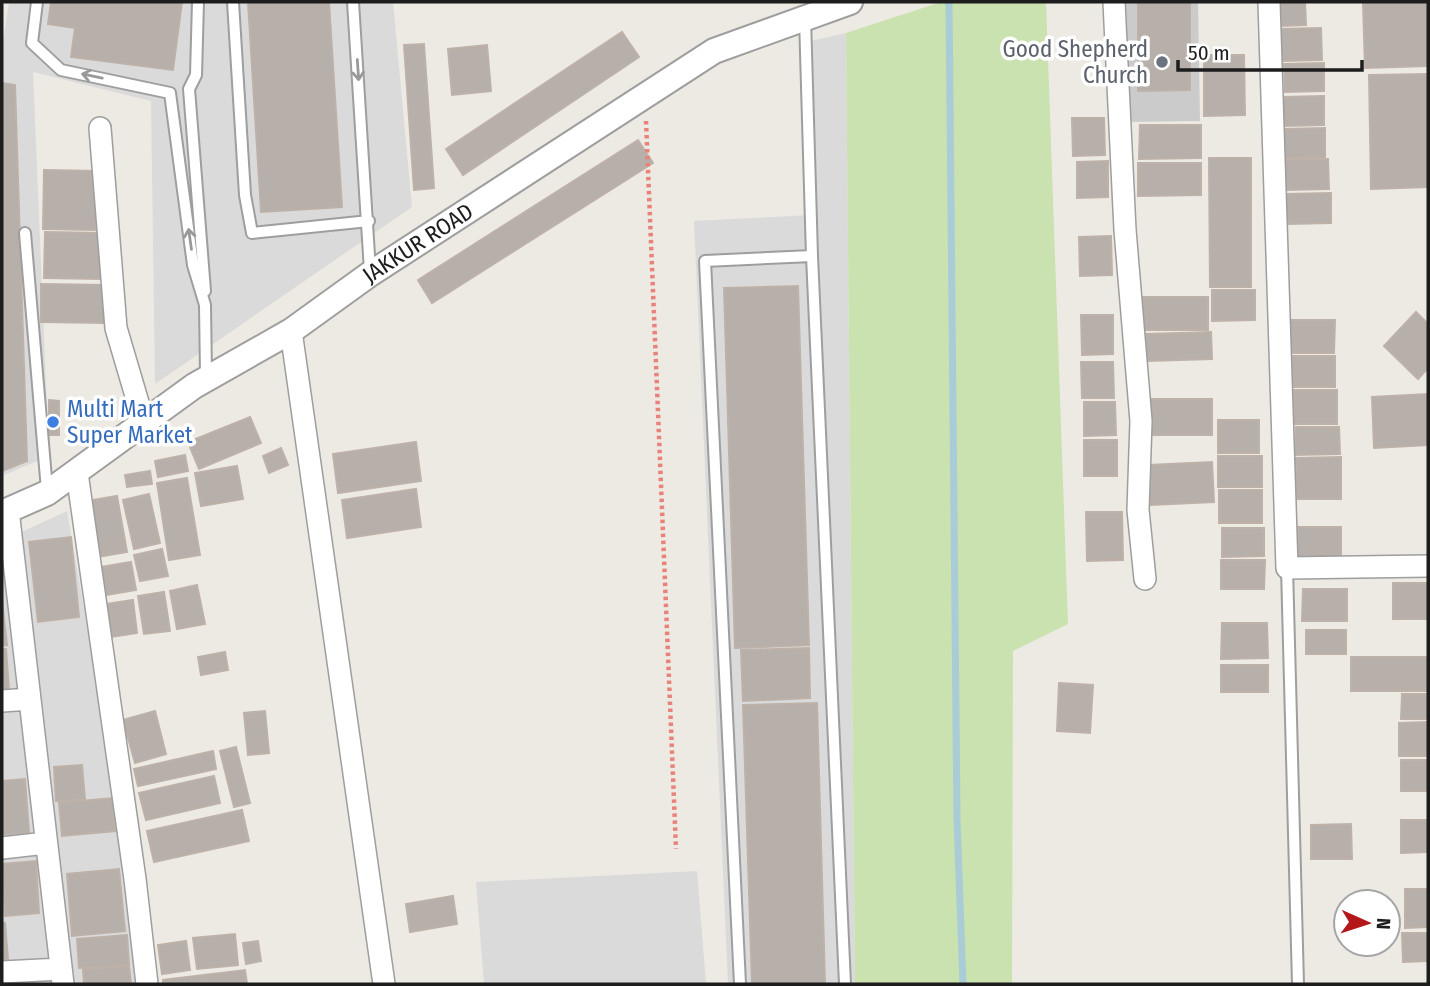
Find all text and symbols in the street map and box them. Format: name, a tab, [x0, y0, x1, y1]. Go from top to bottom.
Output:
scale bar	[1178, 28, 1362, 72]
place label: Good Shepherd Church	[1003, 35, 1148, 89]
text: 50 m	[1188, 40, 1230, 66]
marker: Good Shepherd Church	[1154, 54, 1170, 70]
one-way arrow	[352, 58, 365, 81]
one-way arrow	[81, 69, 104, 83]
street label: JAKKUR ROAD	[357, 197, 478, 289]
one-way arrow	[183, 229, 196, 251]
place label: Multi Mart Super Market	[67, 395, 193, 449]
marker: Multi Mart Super Market	[45, 414, 61, 430]
north arrow	[1332, 888, 1402, 958]
text: N	[1372, 918, 1395, 930]

